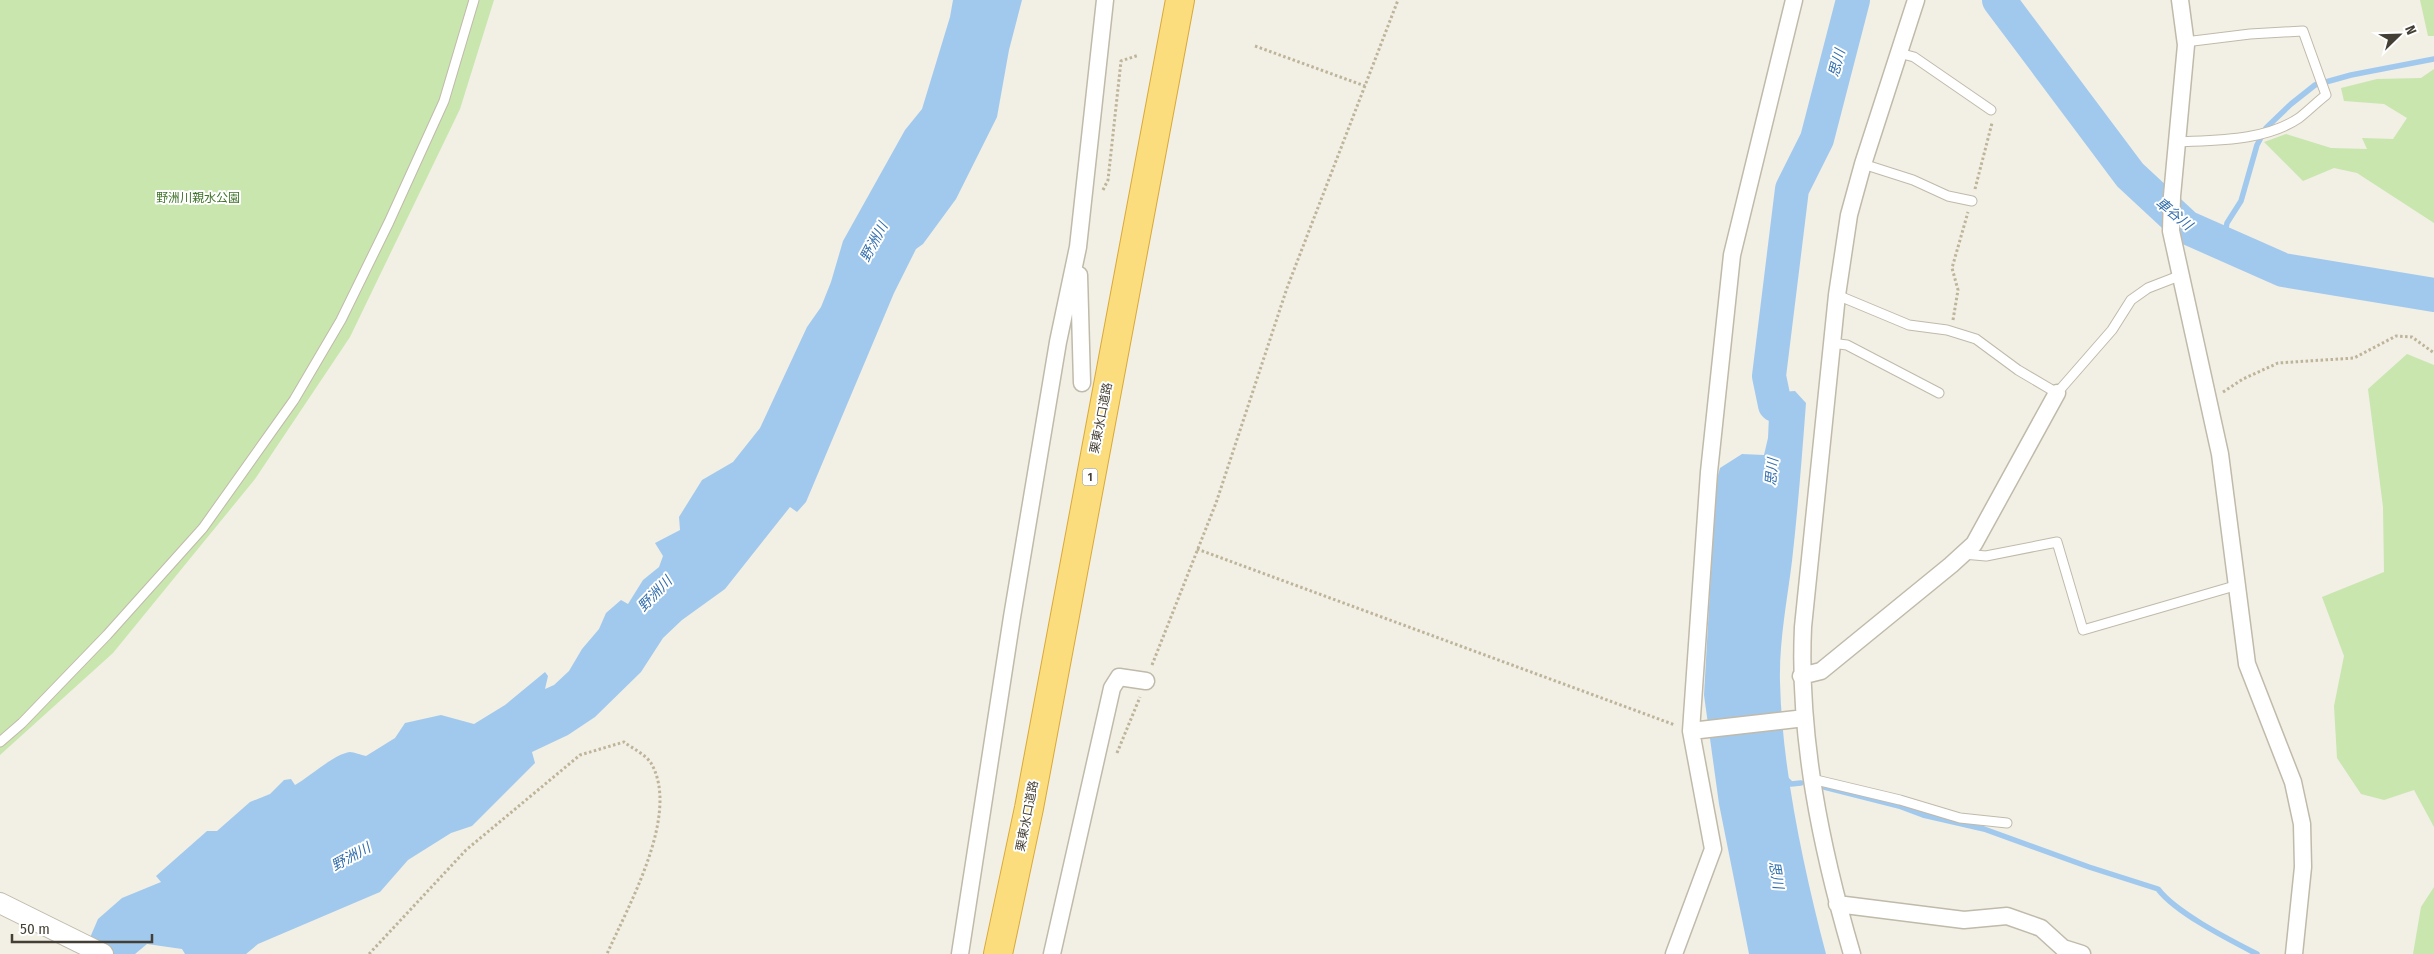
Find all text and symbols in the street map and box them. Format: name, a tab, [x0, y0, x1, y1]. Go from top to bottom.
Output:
north arrow	[2374, 10, 2424, 60]
text: N	[2401, 23, 2420, 37]
water label: 思川	[1825, 45, 1849, 79]
park label: 野洲川親水公園	[156, 191, 240, 205]
water label: 車谷川	[2152, 194, 2197, 235]
water label: 野洲川	[857, 218, 892, 265]
street label: 栗東水口道路	[1087, 381, 1115, 455]
water label: 思川	[1762, 455, 1782, 487]
road number: 1	[1082, 468, 1098, 486]
water label: 野洲川	[634, 572, 677, 615]
street label: 栗東水口道路	[1013, 779, 1041, 853]
water label: 野洲川	[329, 838, 375, 875]
water label: 思川	[1765, 860, 1787, 892]
scale bar	[12, 912, 152, 944]
text: 50 m	[20, 920, 50, 938]

